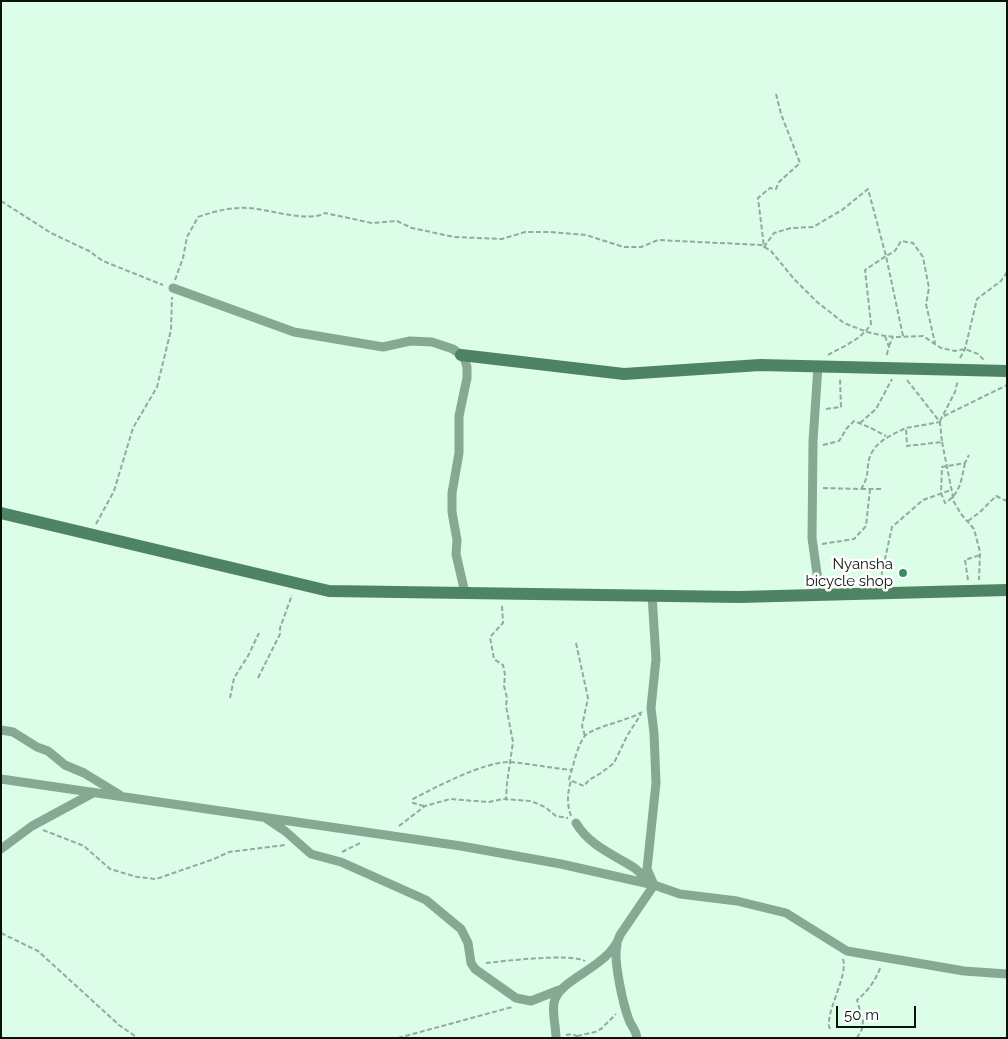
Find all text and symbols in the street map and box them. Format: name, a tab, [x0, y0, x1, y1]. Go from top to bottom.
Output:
place label: Nyansha bicycle shop	[805, 555, 893, 590]
marker: Nyansha bicycle shop	[897, 567, 909, 579]
scale bar	[838, 996, 918, 1028]
text: 50 m	[844, 1006, 879, 1024]

